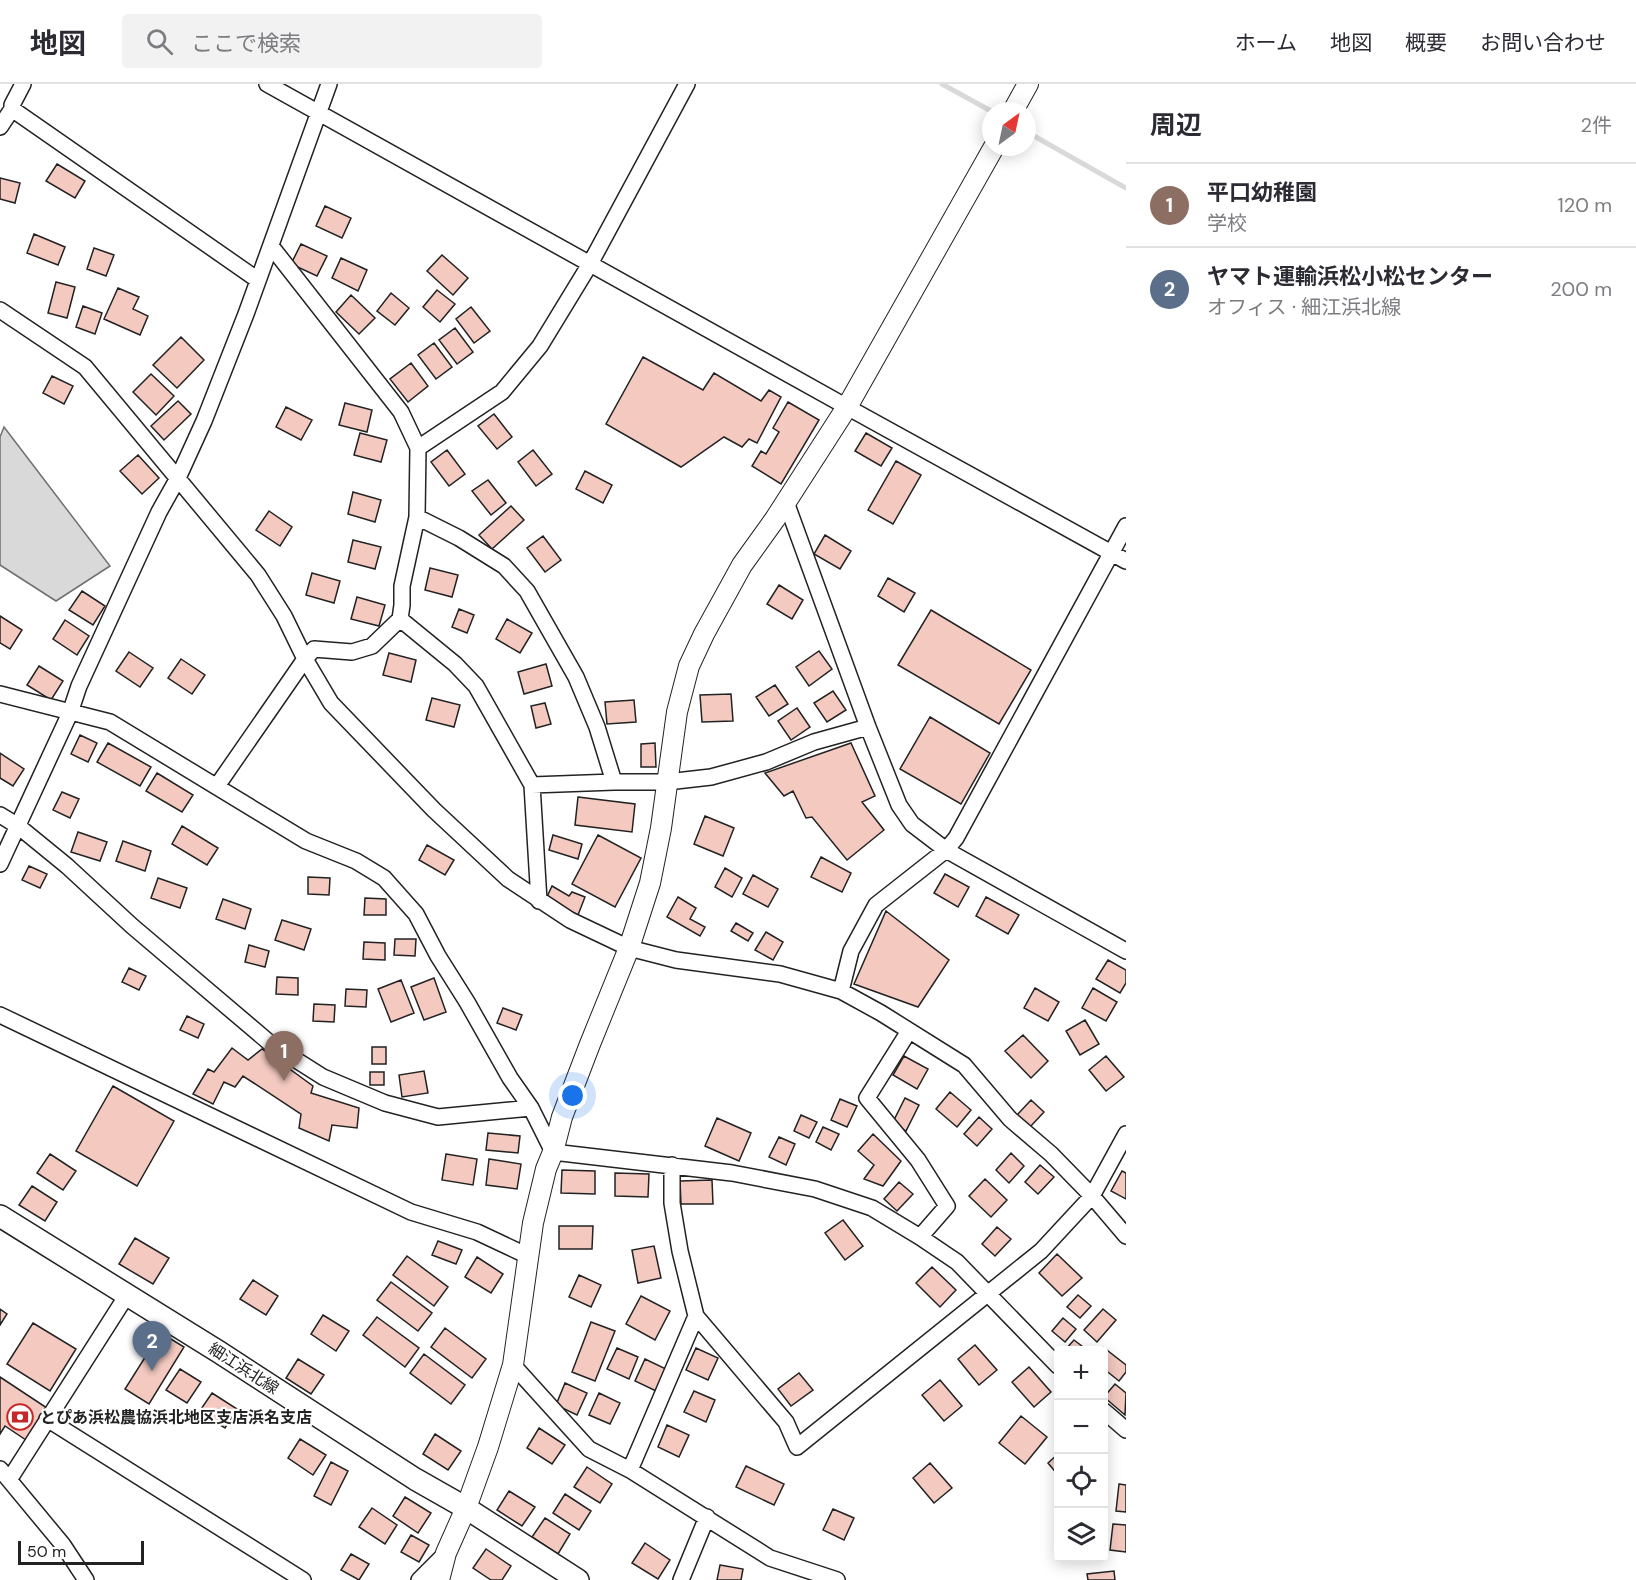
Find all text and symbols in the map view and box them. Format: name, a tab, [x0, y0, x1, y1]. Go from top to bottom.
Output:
search box	[122, 14, 542, 68]
text: 地図	[30, 25, 86, 62]
icon: search	[143, 25, 176, 58]
text: ここで検索	[191, 29, 301, 58]
text: ホーム	[1235, 29, 1297, 57]
text: 地図	[1330, 29, 1372, 57]
text: 概要	[1405, 29, 1447, 57]
text: お問い合わせ	[1480, 29, 1606, 57]
north arrow	[982, 102, 1036, 156]
text: 周辺	[1150, 108, 1202, 142]
text: 2件	[1580, 112, 1612, 138]
text: 平口幼稚園	[1207, 178, 1317, 207]
text: 1	[1166, 192, 1173, 218]
text: 120 m	[1558, 192, 1612, 218]
text: 学校	[1207, 210, 1247, 236]
text: ヤマト運輸浜松小松センター	[1207, 262, 1493, 291]
text: 2	[1164, 276, 1175, 302]
text: 200 m	[1550, 276, 1612, 302]
text: オフィス · 細江浜北線	[1207, 294, 1401, 320]
pin: 1	[264, 1032, 304, 1081]
your location	[558, 1081, 587, 1110]
pin: 2	[132, 1322, 172, 1371]
street label: 細江浜北線	[204, 1338, 283, 1399]
map controls	[1054, 1346, 1108, 1562]
button: +	[1054, 1346, 1108, 1400]
button: −	[1054, 1400, 1108, 1454]
bank icon: とぴあ浜松農協浜北地区支店浜名支店	[5, 1402, 35, 1432]
place label: とぴあ浜松農協浜北地区支店浜名支店	[40, 1407, 312, 1428]
button: locate	[1054, 1454, 1108, 1508]
button: layers	[1054, 1508, 1108, 1562]
scale bar	[18, 1538, 144, 1566]
text: 50 m	[27, 1541, 66, 1562]

